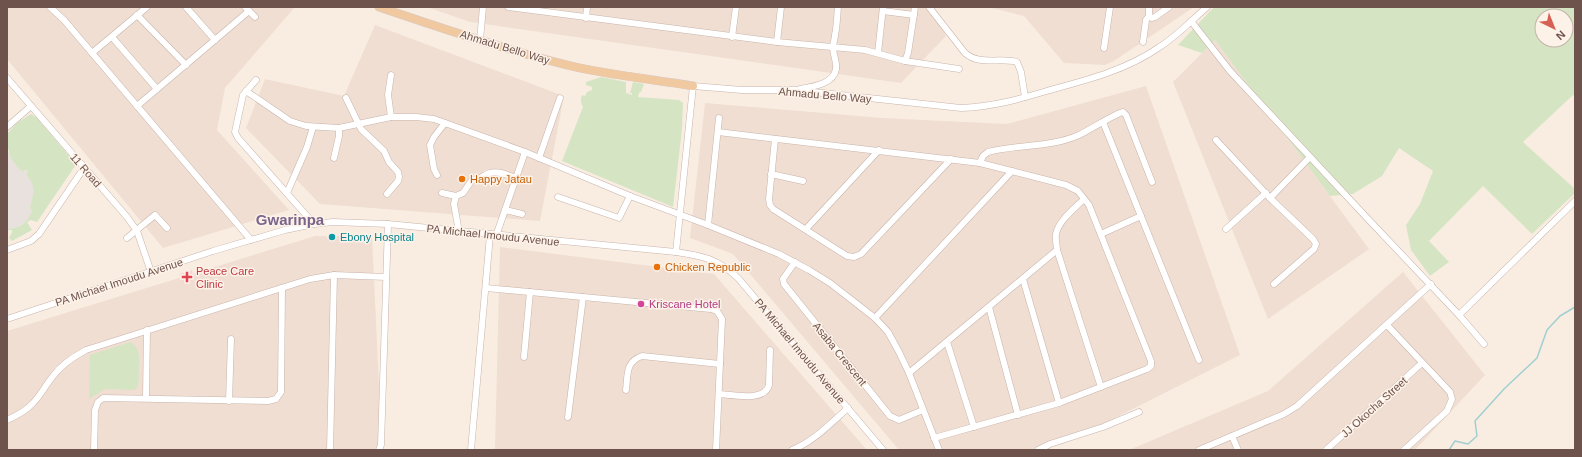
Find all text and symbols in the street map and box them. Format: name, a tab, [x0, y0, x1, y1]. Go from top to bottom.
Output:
north arrow	[1534, 8, 1574, 48]
street label: Ahmadu Bello Way	[459, 28, 552, 66]
text: N	[1554, 28, 1568, 42]
street label: Ahmadu Bello Way	[778, 85, 872, 105]
street label: 11 Road	[68, 151, 104, 189]
place label: Happy Jatau	[470, 173, 532, 185]
marker: Happy Jatau	[457, 174, 467, 184]
district label: Gwarinpa	[256, 211, 325, 228]
street label: PA Michael Imoudu Avenue	[426, 222, 560, 248]
place label: Ebony Hospital	[340, 231, 414, 243]
marker: Ebony Hospital	[327, 232, 337, 242]
street label: PA Michael Imoudu Avenue	[54, 256, 184, 308]
place label: Chicken Republic	[665, 261, 751, 273]
marker: Chicken Republic	[652, 262, 662, 272]
place label: Peace Care Clinic	[196, 265, 254, 290]
marker: Peace Care Clinic	[181, 271, 193, 283]
street label: PA Michael Imoudu Avenue	[752, 296, 848, 406]
place label: Kriscane Hotel	[649, 298, 721, 310]
marker: Kriscane Hotel	[636, 299, 646, 309]
street label: Asaba Crescent	[811, 320, 869, 388]
street label: JJ Okocha Street	[1339, 374, 1409, 440]

